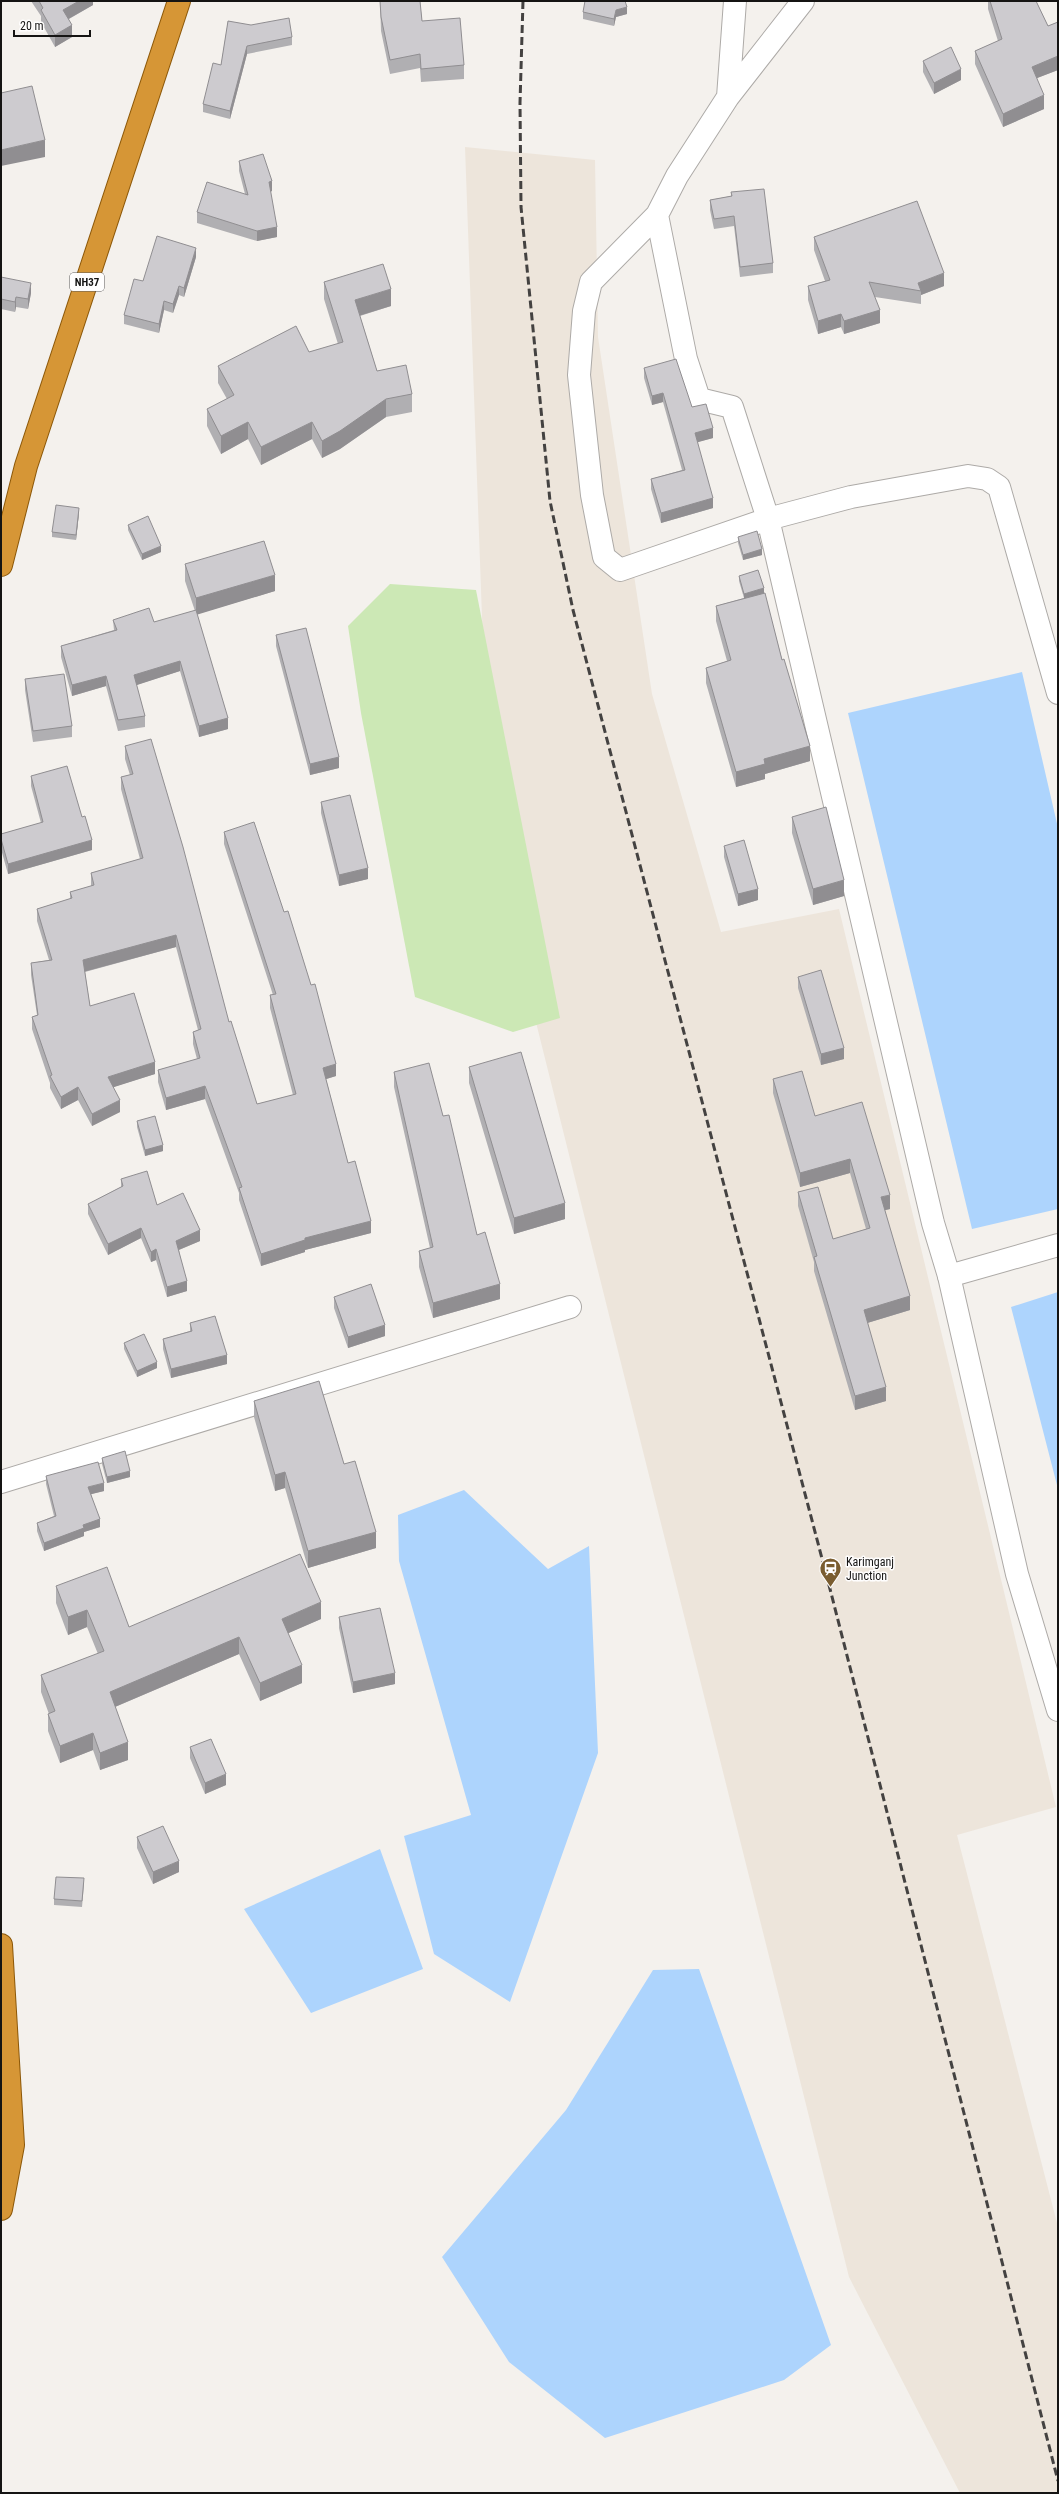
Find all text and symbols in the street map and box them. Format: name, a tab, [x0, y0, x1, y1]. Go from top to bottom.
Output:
scale bar	[14, 12, 90, 38]
text: 20 m	[20, 19, 44, 33]
road number: NH37	[70, 273, 104, 291]
place label: Karimganj Junction	[846, 1555, 894, 1583]
station icon: Karimganj Junction	[817, 1556, 843, 1589]

